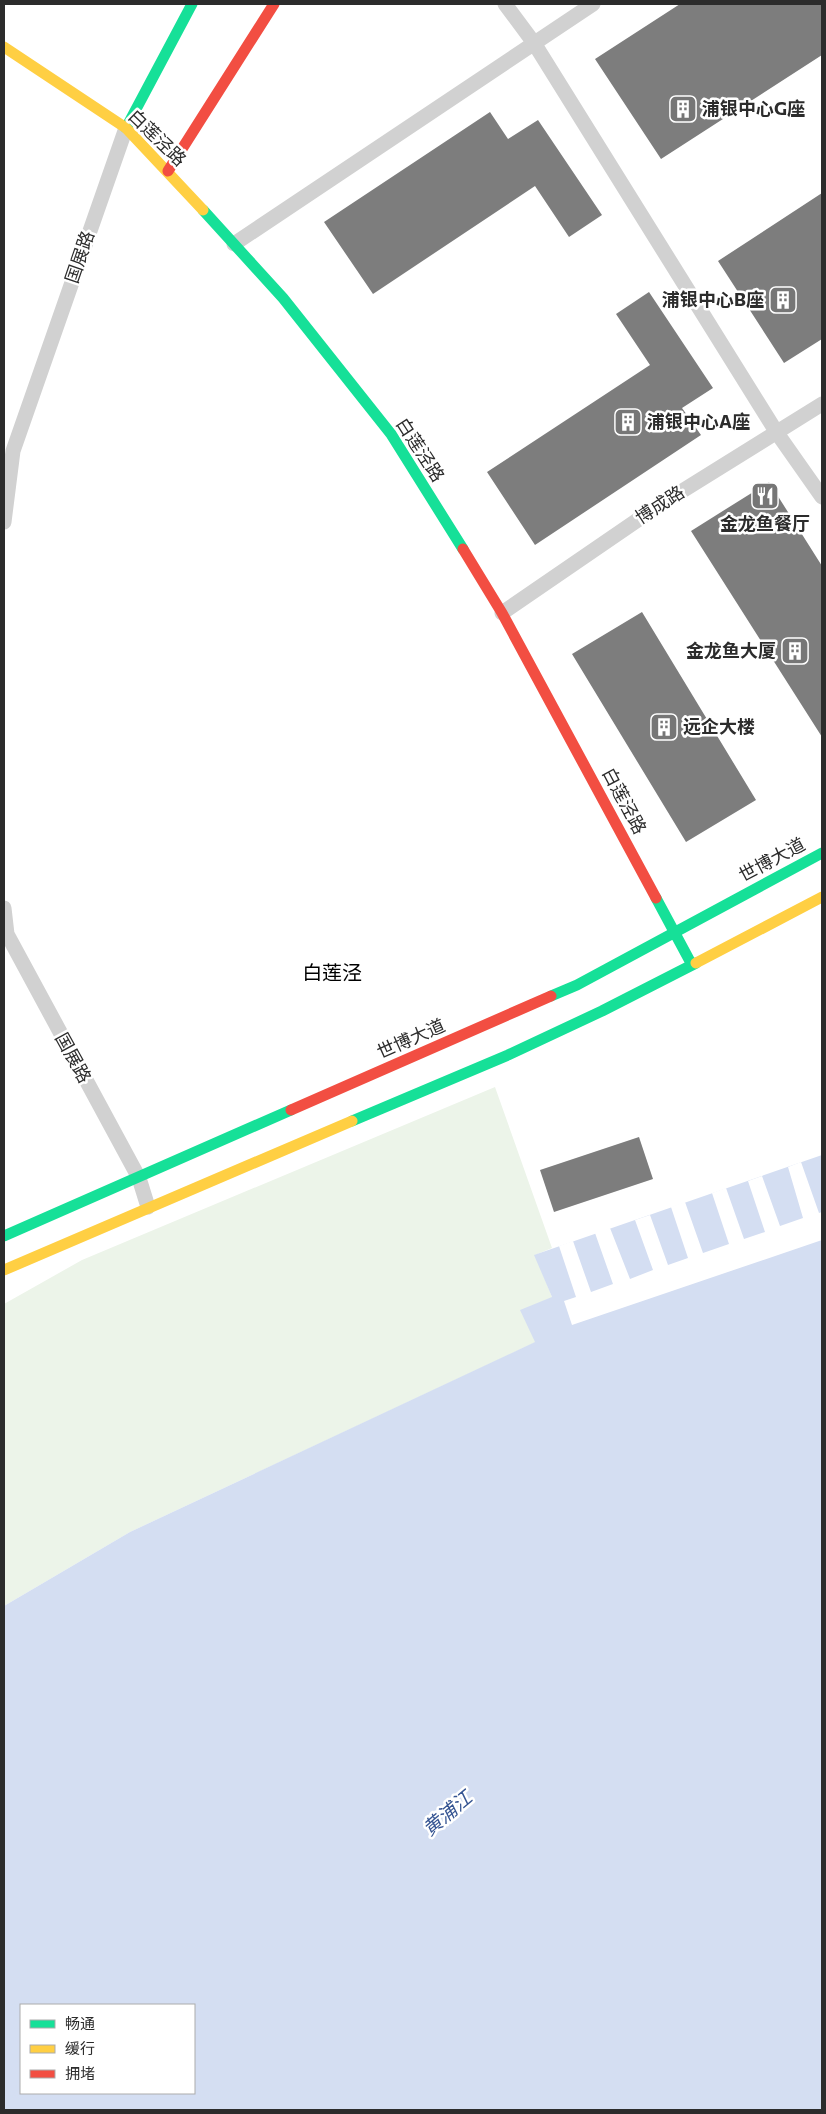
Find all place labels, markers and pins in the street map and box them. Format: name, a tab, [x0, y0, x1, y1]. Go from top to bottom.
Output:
building icon: 浦银中心G座	[668, 94, 698, 124]
place label: 浦银中心G座	[702, 97, 805, 119]
building icon: 浦银中心B座	[768, 285, 798, 315]
place label: 浦银中心B座	[662, 288, 764, 310]
building icon: 浦银中心A座	[613, 407, 643, 437]
place label: 浦银中心A座	[647, 410, 750, 432]
restaurant icon: 金龙鱼餐厅	[750, 481, 780, 511]
place label: 金龙鱼餐厅	[720, 512, 810, 534]
building icon: 金龙鱼大厦	[780, 636, 810, 666]
place label: 金龙鱼大厦	[686, 639, 776, 661]
building icon: 远企大楼	[649, 712, 679, 742]
place label: 远企大楼	[683, 715, 755, 737]

